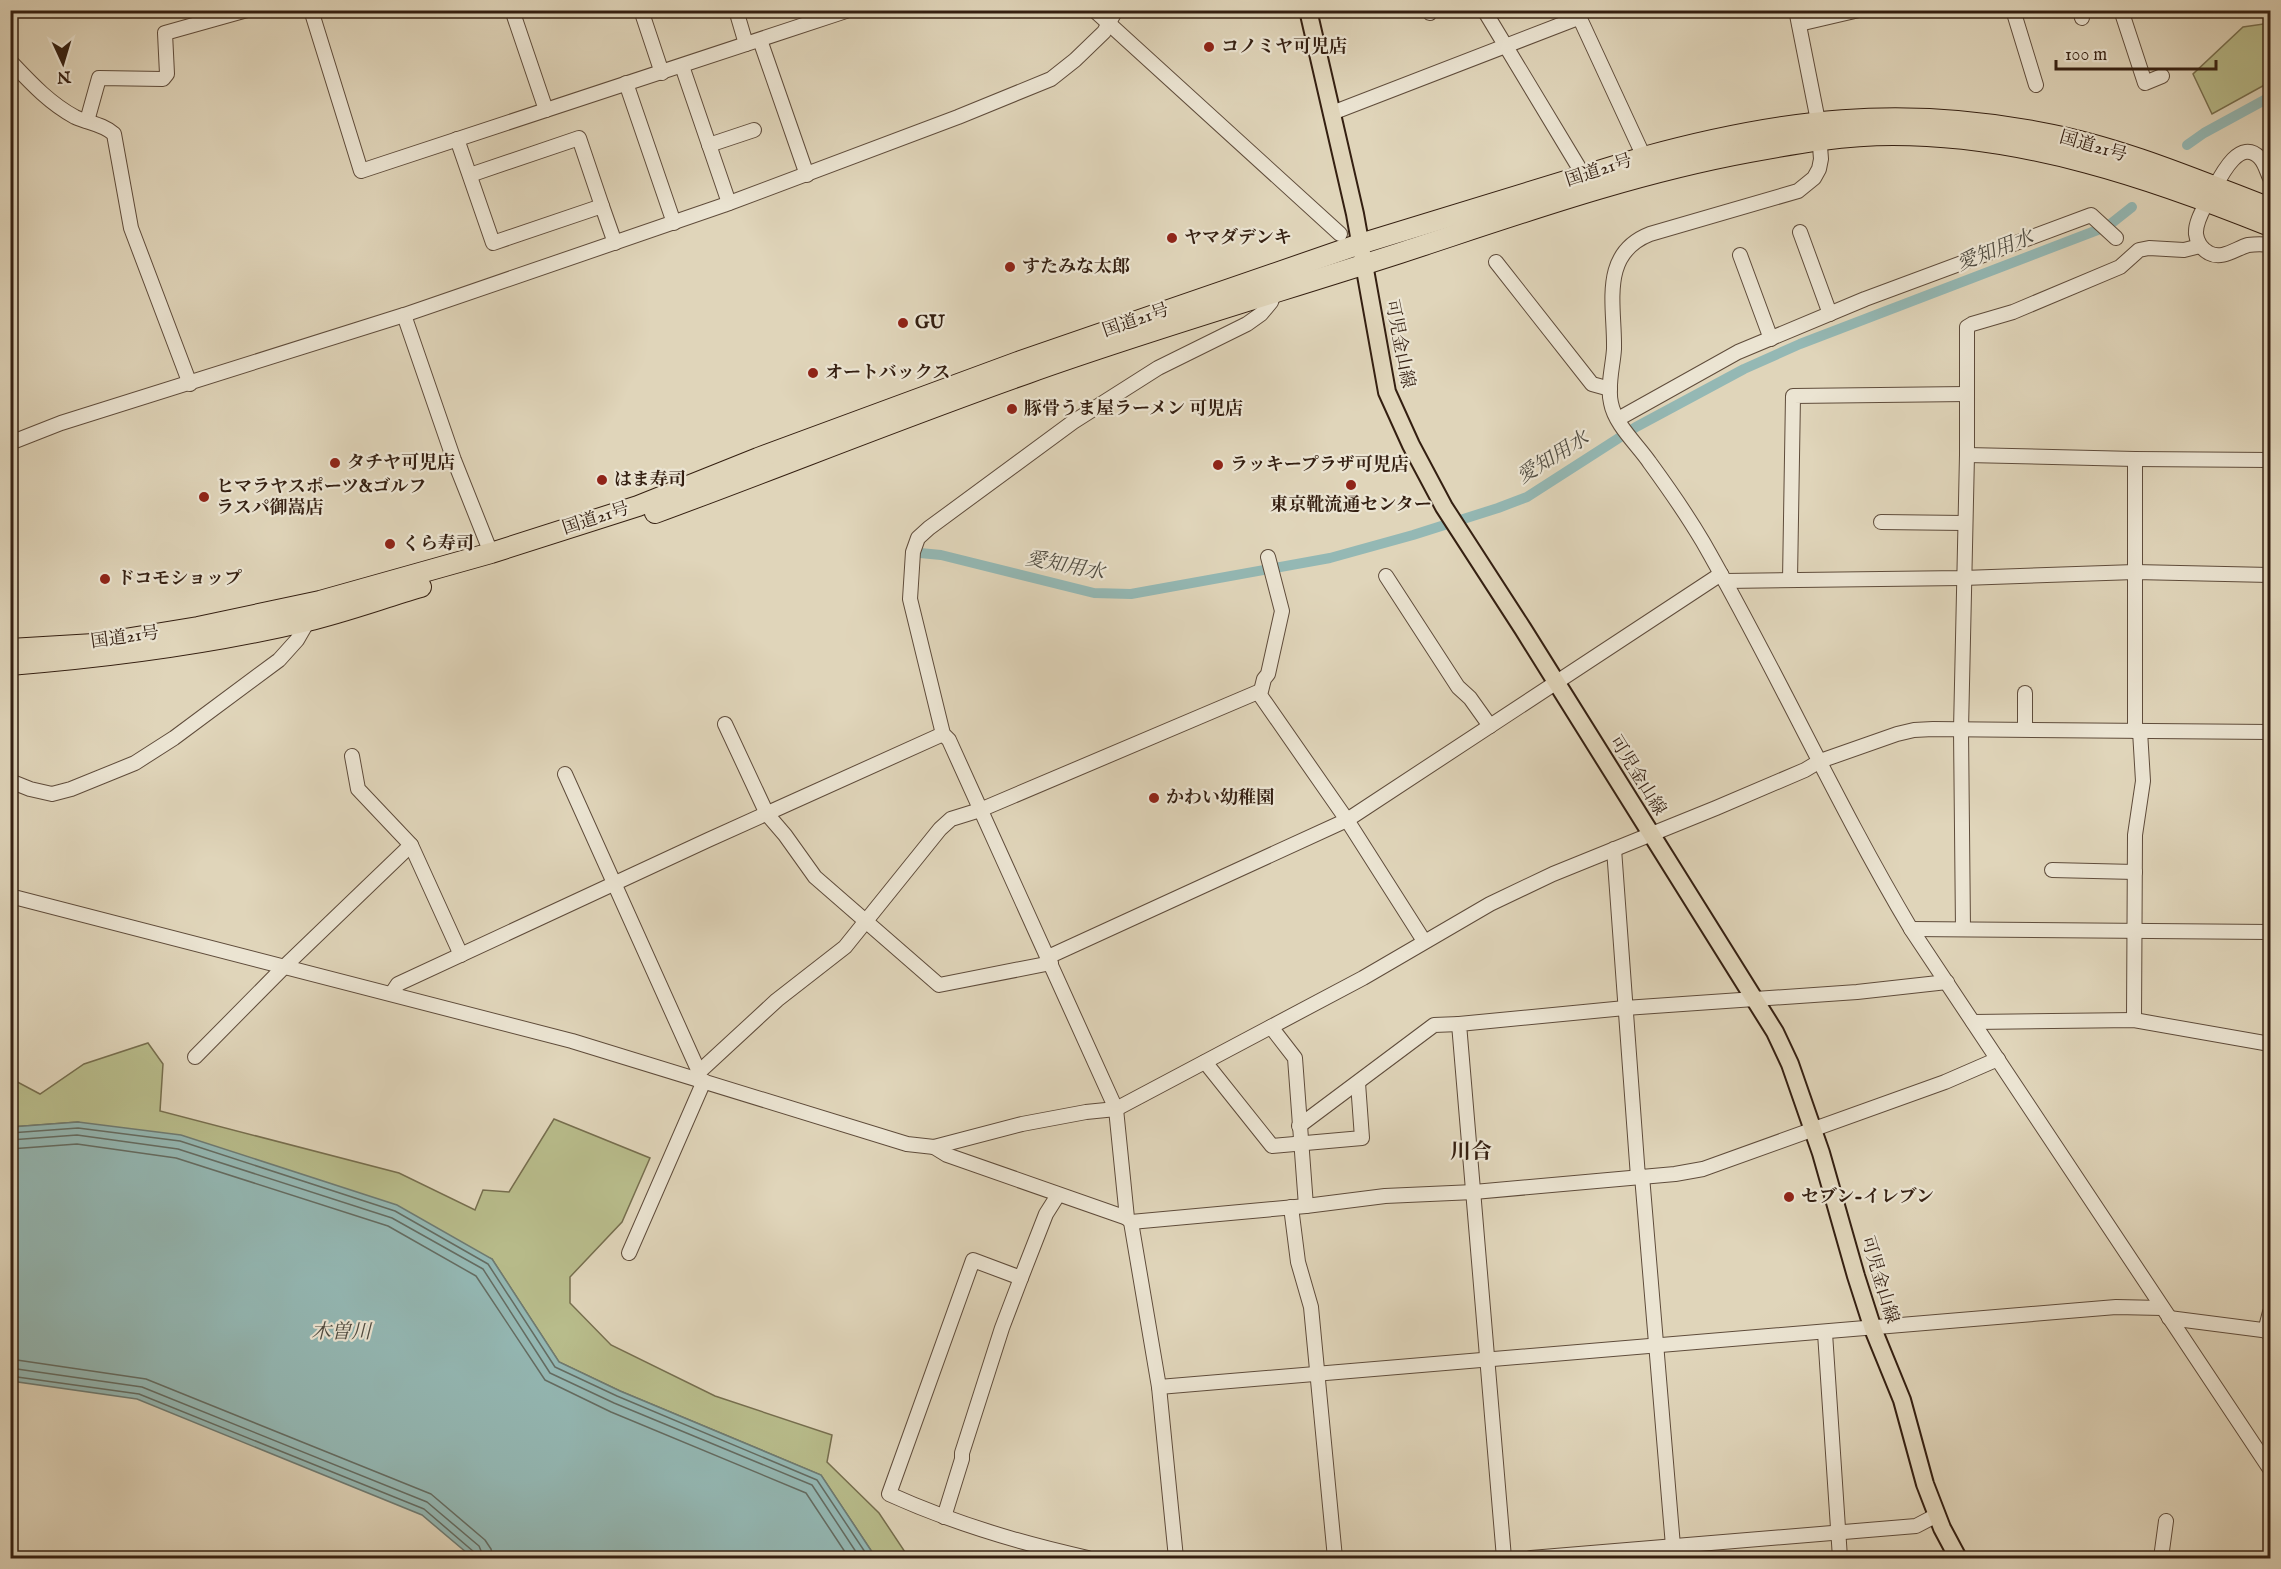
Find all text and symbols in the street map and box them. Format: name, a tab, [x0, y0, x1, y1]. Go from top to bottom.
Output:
north arrow	[33, 33, 93, 93]
scale bar	[2056, 33, 2216, 71]
place label: コノミヤ可児店	[1221, 36, 1347, 59]
marker: コノミヤ可児店	[1202, 40, 1216, 54]
text: 100 m	[2065, 44, 2107, 67]
text: N	[56, 65, 73, 86]
street label: 国道21号	[2057, 126, 2129, 168]
street label: 国道21号	[1563, 149, 1635, 193]
water label: 愛知用水	[1953, 224, 2039, 277]
place label: ヤマダデンキ	[1184, 227, 1292, 250]
marker: ヤマダデンキ	[1165, 231, 1179, 245]
place label: すたみな太郎	[1022, 256, 1130, 279]
marker: すたみな太郎	[1003, 260, 1017, 274]
street label: 可児金山線	[1379, 298, 1419, 390]
street label: 国道21号	[1100, 299, 1172, 343]
place label: GU	[915, 312, 945, 335]
marker: GU	[896, 316, 910, 330]
place label: オートバックス	[825, 362, 950, 385]
marker: オートバックス	[806, 366, 820, 380]
place label: 豚骨うま屋ラーメン 可児店	[1024, 398, 1243, 421]
marker: 豚骨うま屋ラーメン 可児店	[1005, 402, 1019, 416]
water label: 愛知用水	[1512, 425, 1595, 490]
place label: タチヤ可児店	[347, 452, 455, 475]
place label: ラッキープラザ可児店	[1230, 454, 1409, 477]
marker: タチヤ可児店	[328, 456, 342, 470]
marker: ラッキープラザ可児店	[1211, 458, 1225, 472]
place label: はま寿司	[614, 469, 686, 492]
marker: はま寿司	[595, 473, 609, 487]
place label: ヒマラヤスポーツ&ゴルフ ラスパ御嵩店	[216, 476, 426, 520]
marker: 東京靴流通センター	[1344, 478, 1358, 492]
marker: ヒマラヤスポーツ&ゴルフ ラスパ御嵩店	[197, 490, 211, 504]
place label: 東京靴流通センター	[1270, 494, 1432, 517]
street label: 国道21号	[560, 497, 632, 541]
place label: くら寿司	[402, 533, 474, 556]
marker: くら寿司	[383, 537, 397, 551]
water label: 愛知用水	[1023, 546, 1109, 586]
place label: ドコモショップ	[117, 568, 242, 591]
marker: ドコモショップ	[98, 572, 112, 586]
street label: 国道21号	[89, 622, 161, 654]
street label: 可児金山線	[1603, 732, 1671, 820]
place label: かわい幼稚園	[1166, 787, 1274, 810]
marker: かわい幼稚園	[1147, 791, 1161, 805]
district label: 川合	[1450, 1139, 1492, 1166]
place label: セブン-イレブン	[1801, 1186, 1934, 1209]
marker: セブン-イレブン	[1782, 1190, 1796, 1204]
street label: 可児金山線	[1855, 1234, 1903, 1326]
water label: 木曽川	[311, 1320, 373, 1345]

